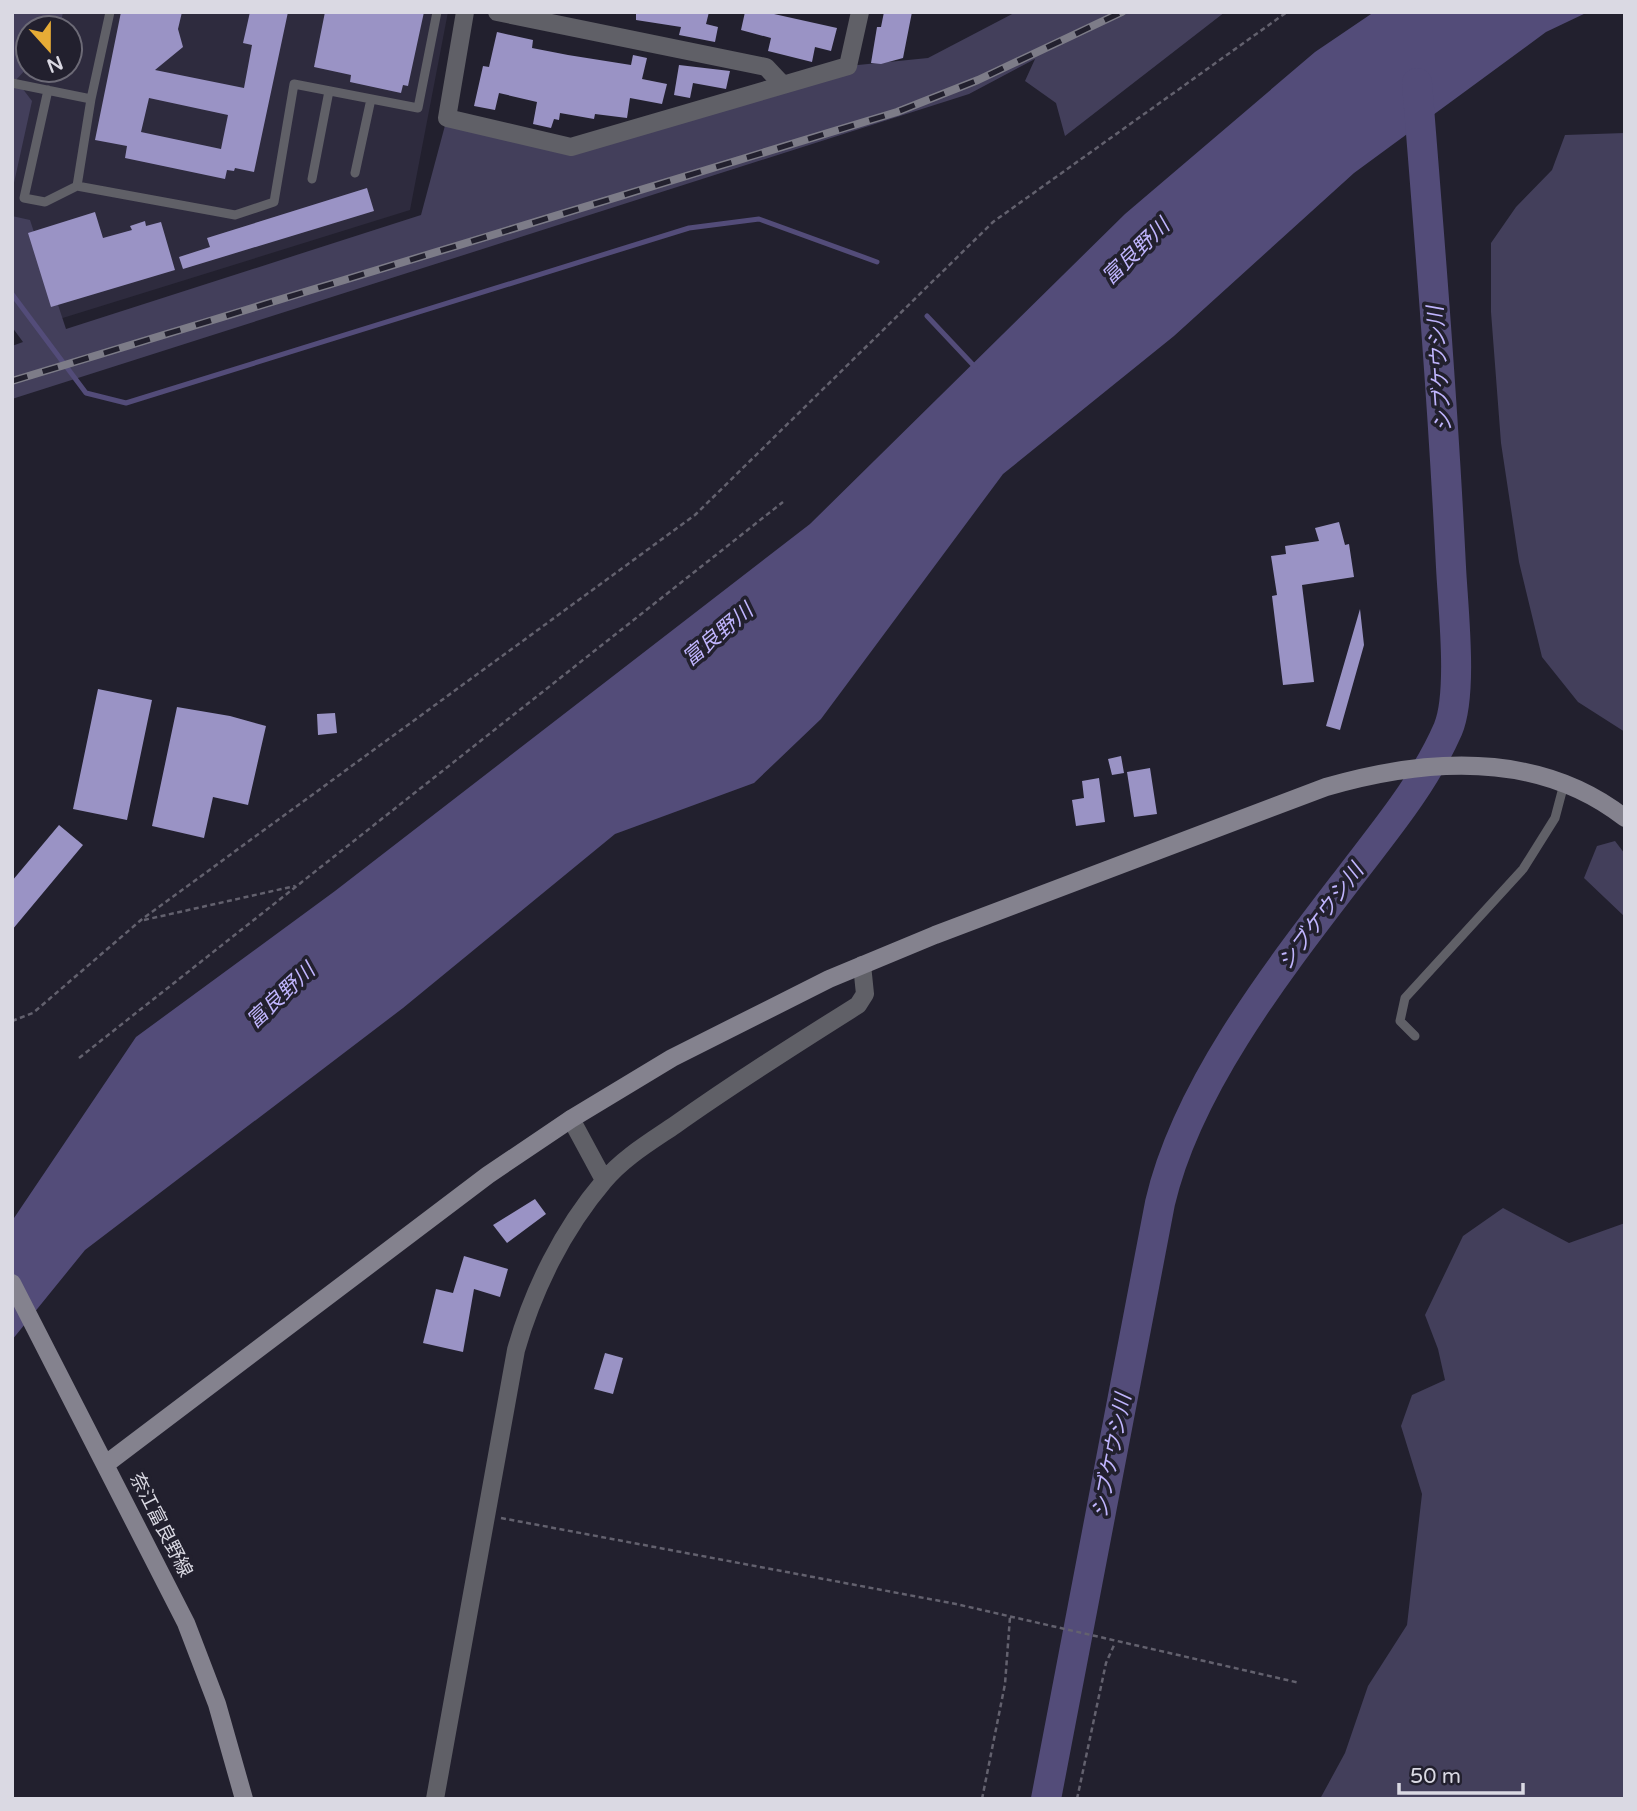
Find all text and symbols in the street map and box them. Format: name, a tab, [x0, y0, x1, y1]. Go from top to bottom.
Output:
north arrow	[14, 14, 84, 84]
text: N	[44, 51, 66, 77]
water label: 富良野川	[1097, 212, 1176, 290]
water label: シブケウシ川	[1423, 303, 1457, 433]
water label: 富良野川	[678, 597, 760, 672]
water label: シブケウシ川	[1273, 858, 1370, 975]
water label: 富良野川	[242, 957, 322, 1034]
water label: シブケウシ川	[1088, 1390, 1137, 1520]
street label: 奈江富良野線	[125, 1469, 197, 1581]
scale bar	[1399, 1752, 1523, 1796]
text: 50 m	[1410, 1764, 1461, 1789]

